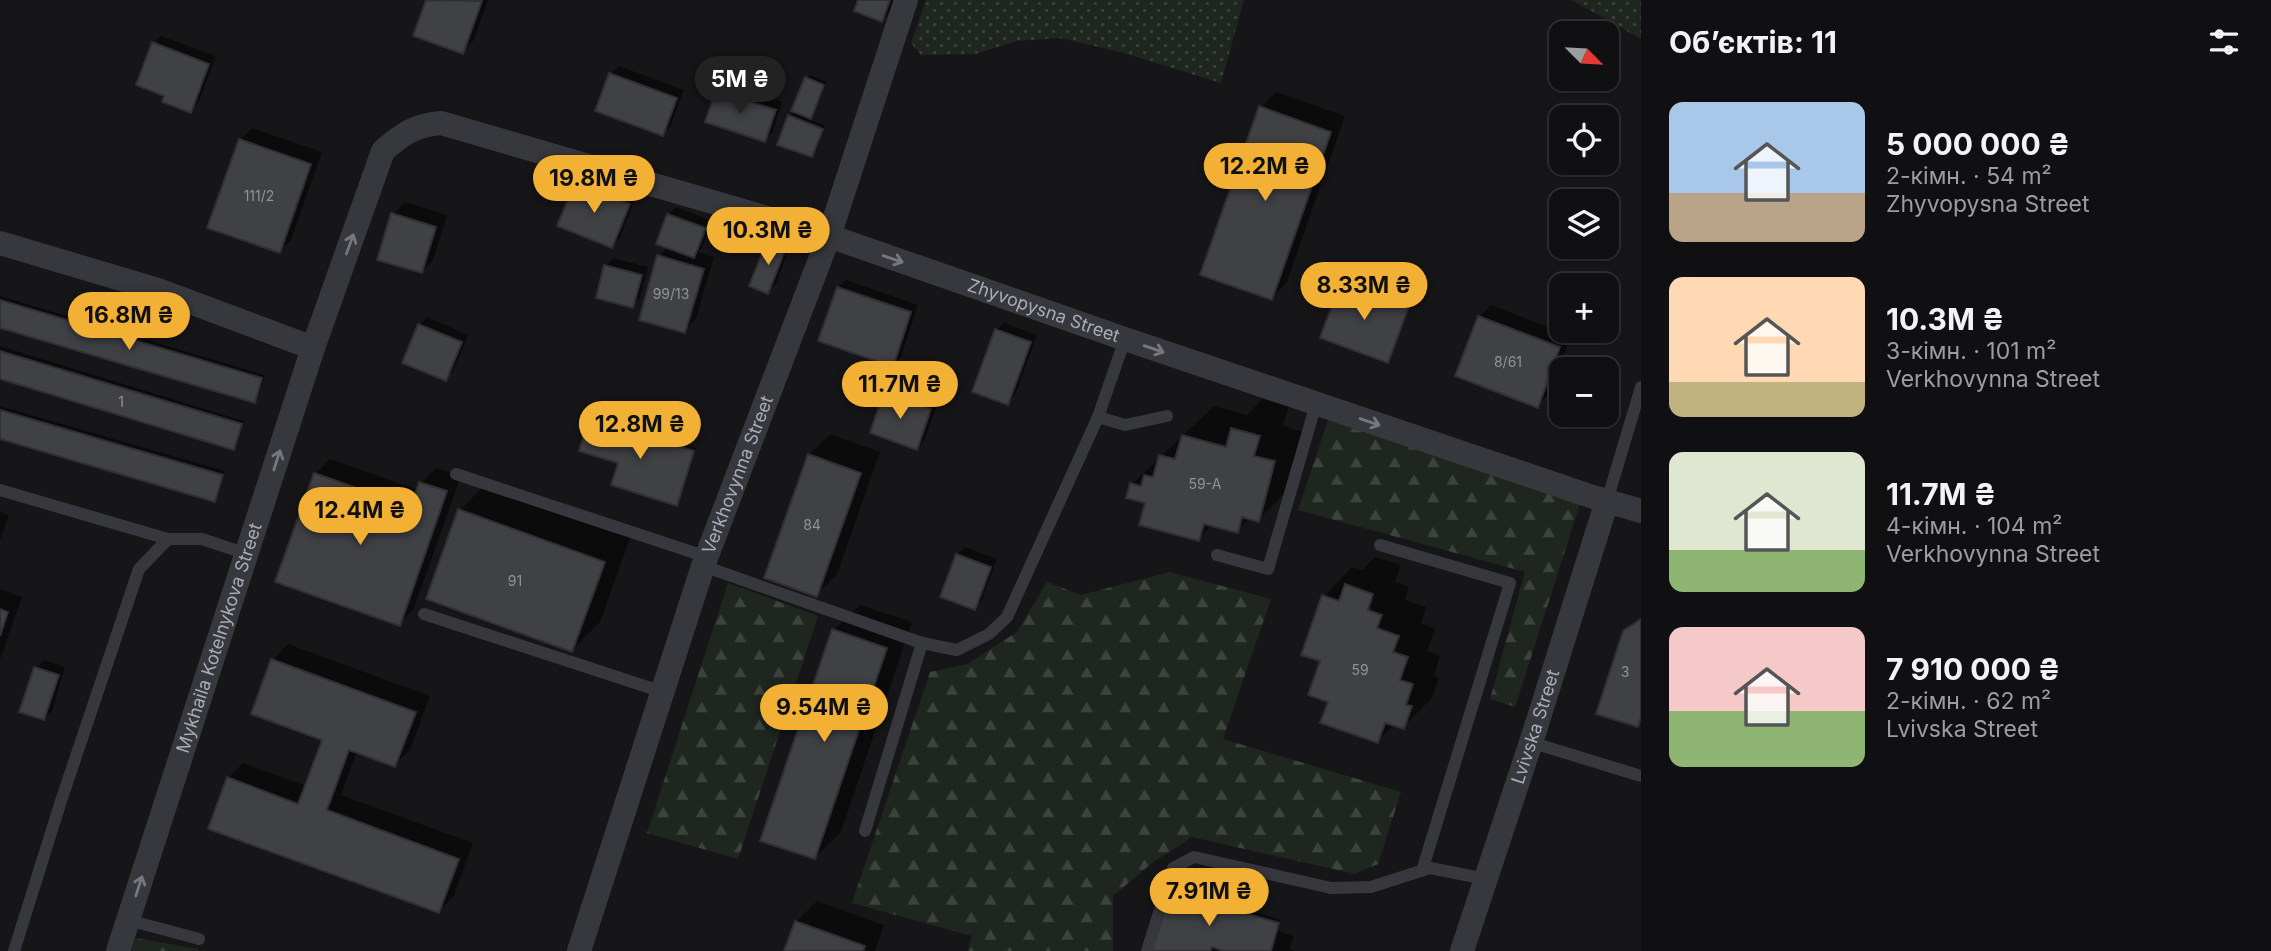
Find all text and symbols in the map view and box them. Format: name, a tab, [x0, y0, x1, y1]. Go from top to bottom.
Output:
north arrow	[1549, 21, 1619, 91]
map controls	[1549, 21, 1619, 427]
icon: filters	[2205, 23, 2243, 61]
text: Об’єктів: 11	[1669, 24, 1837, 60]
pin: 5M ₴	[699, 57, 781, 116]
text: 5M ₴	[711, 65, 769, 93]
button: locate	[1549, 105, 1619, 175]
text: 5 000 000 ₴	[1886, 126, 2070, 162]
icon: home	[1725, 130, 1809, 214]
pin: 12.2M ₴	[1200, 144, 1330, 203]
text: 12.2M ₴	[1220, 152, 1310, 180]
pin: 19.8M ₴	[529, 156, 659, 215]
text: 2-кімн. · 54 m²	[1886, 162, 2052, 190]
text: 19.8M ₴	[549, 164, 639, 192]
house number: 111/2	[244, 187, 274, 204]
button: layers	[1549, 189, 1619, 259]
text: Zhyvopysna Street	[1886, 190, 2090, 218]
pin: 10.3M ₴	[703, 208, 833, 267]
text: 10.3M ₴	[723, 216, 813, 244]
one-way arrow	[345, 234, 357, 256]
one-way arrow	[882, 254, 904, 266]
pin: 8.33M ₴	[1299, 262, 1429, 322]
text: 8.33M ₴	[1316, 271, 1412, 299]
button: +	[1549, 273, 1619, 343]
street label: Zhyvopysna Street	[965, 274, 1123, 346]
house number: 99/13	[653, 285, 689, 302]
pin: 16.8M ₴	[64, 292, 194, 352]
text: 16.8M ₴	[84, 301, 174, 329]
text: 10.3M ₴	[1886, 301, 2004, 337]
icon: home	[1725, 305, 1809, 389]
text: 3-кімн. · 101 m²	[1886, 337, 2056, 365]
one-way arrow	[1143, 344, 1165, 356]
house number: 8/61	[1494, 353, 1522, 370]
button: −	[1549, 357, 1619, 427]
pin: 11.7M ₴	[835, 362, 965, 421]
text: Verkhovynna Street	[1886, 365, 2100, 393]
text: 11.7M ₴	[858, 370, 942, 398]
house number: 1	[118, 393, 124, 410]
street label: Verkhovynna Street	[698, 393, 777, 557]
pin: 12.8M ₴	[575, 402, 705, 461]
text: 12.8M ₴	[595, 410, 685, 438]
one-way arrow	[1359, 416, 1381, 429]
one-way arrow	[272, 449, 284, 471]
house number: 59-А	[1189, 475, 1222, 492]
text: 11.7M ₴	[1886, 476, 1996, 512]
icon: home	[1725, 480, 1809, 564]
pin: 12.4M ₴	[295, 488, 425, 547]
text: 12.4M ₴	[314, 496, 406, 524]
text: 4-кімн. · 104 m²	[1886, 512, 2062, 540]
house number: 84	[803, 516, 821, 533]
street label: Mykhaila Kotelnykova Street	[172, 520, 266, 755]
text: Verkhovynna Street	[1886, 540, 2100, 568]
house number: 91	[508, 572, 522, 589]
text: 7 910 000 ₴	[1886, 651, 2060, 687]
icon: home	[1725, 655, 1809, 739]
house number: 59	[1351, 661, 1369, 678]
house number: 3	[1621, 663, 1629, 680]
street label: Lvivska Street	[1507, 667, 1563, 787]
pin: 9.54M ₴	[759, 684, 889, 744]
text: 2-кімн. · 62 m²	[1886, 687, 2051, 715]
text: 9.54M ₴	[776, 693, 872, 721]
text: Lvivska Street	[1886, 715, 2038, 743]
pin: 7.91M ₴	[1144, 869, 1274, 928]
one-way arrow	[134, 875, 147, 897]
text: 7.91M ₴	[1166, 877, 1252, 905]

